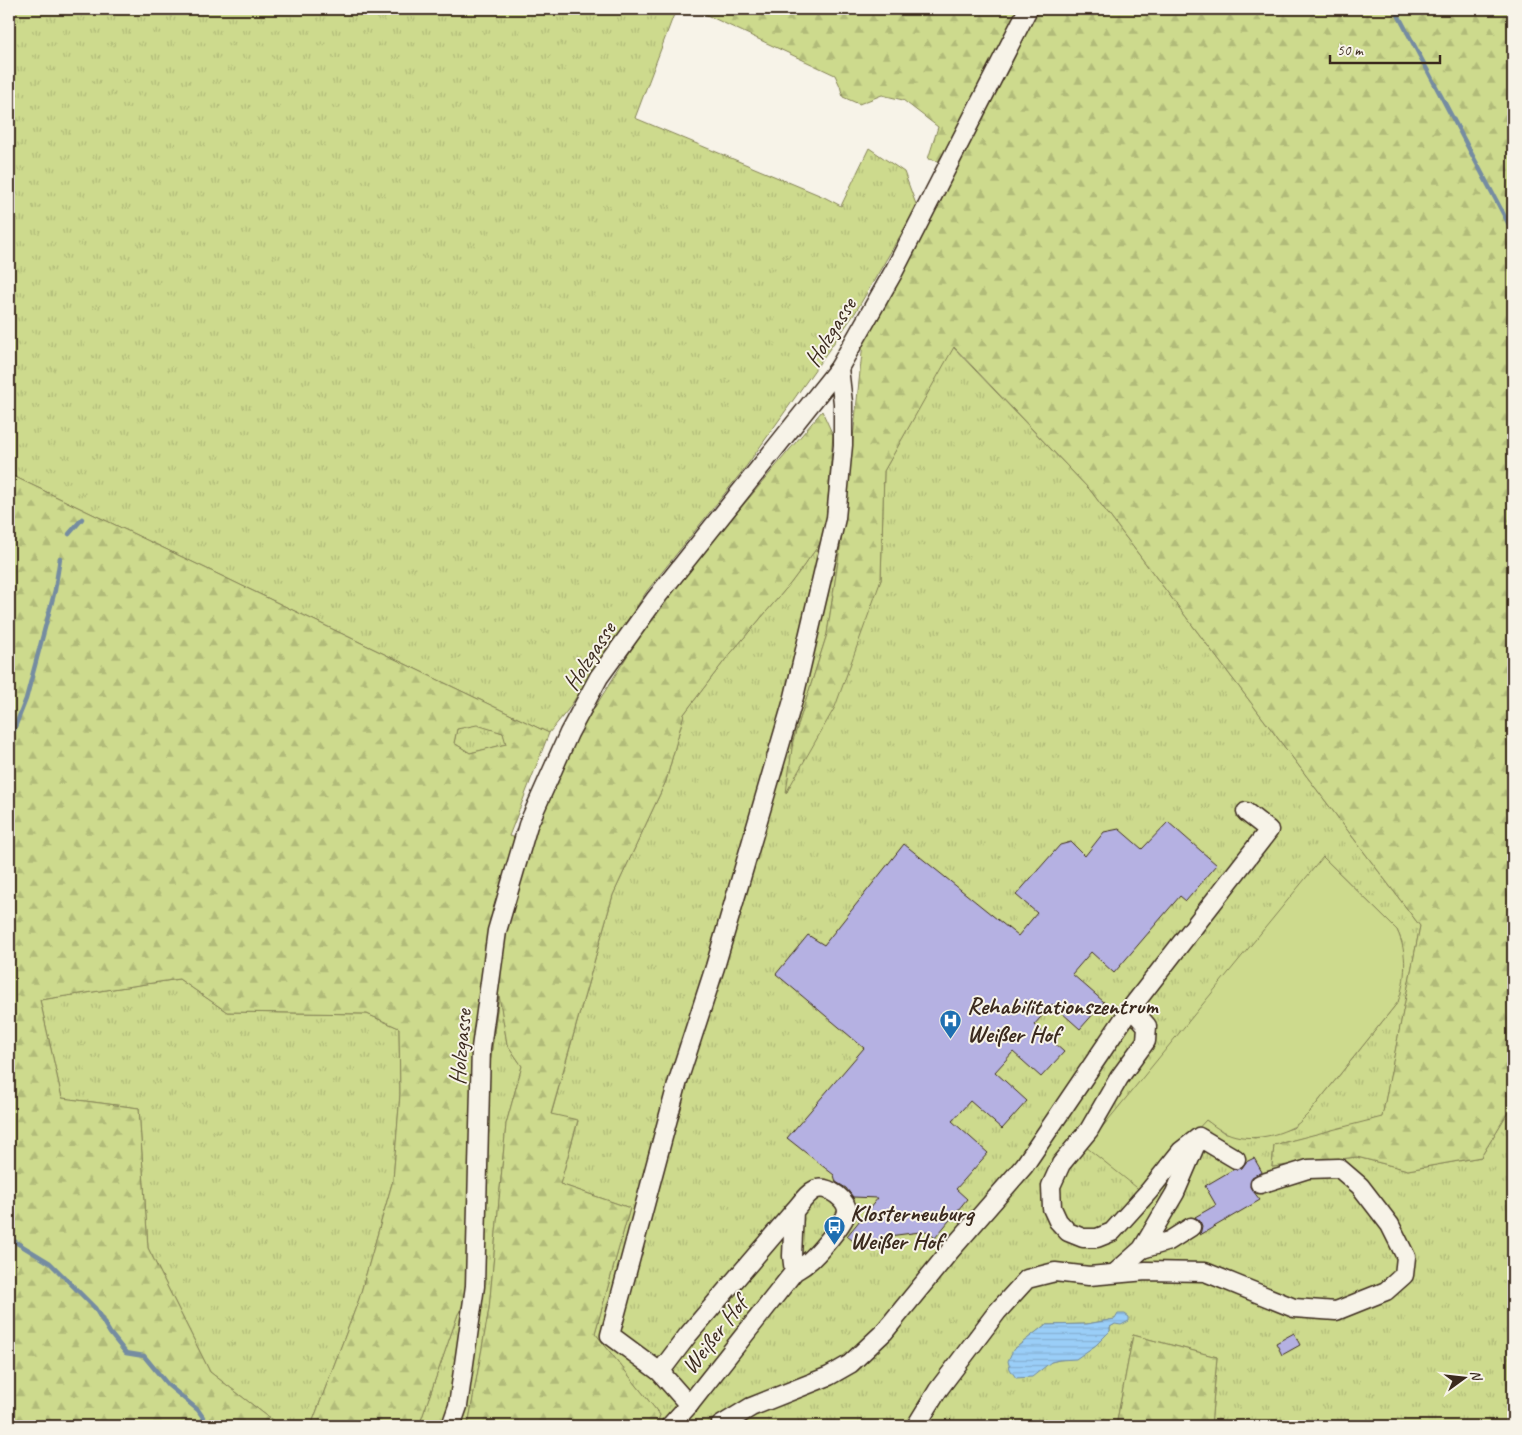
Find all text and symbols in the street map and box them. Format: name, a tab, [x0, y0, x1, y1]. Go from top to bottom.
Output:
scale bar	[1330, 32, 1440, 64]
text: 50 m	[1337, 41, 1364, 60]
street label: Holzgasse	[797, 290, 864, 372]
street label: Holzgasse	[556, 614, 623, 696]
place label: Rehabilitationszentrum Weißer Hof	[967, 991, 1159, 1049]
street label: Holzgasse	[442, 1006, 478, 1086]
hospital icon: Rehabilitationszentrum Weißer Hof	[939, 1008, 963, 1039]
place label: Klosterneuburg Weißer Hof	[850, 1198, 975, 1256]
bus stop icon: Klosterneuburg Weißer Hof	[822, 1215, 846, 1246]
street label: Weißer Hof	[674, 1286, 757, 1380]
north arrow	[1440, 1352, 1490, 1402]
text: N	[1467, 1368, 1486, 1383]

